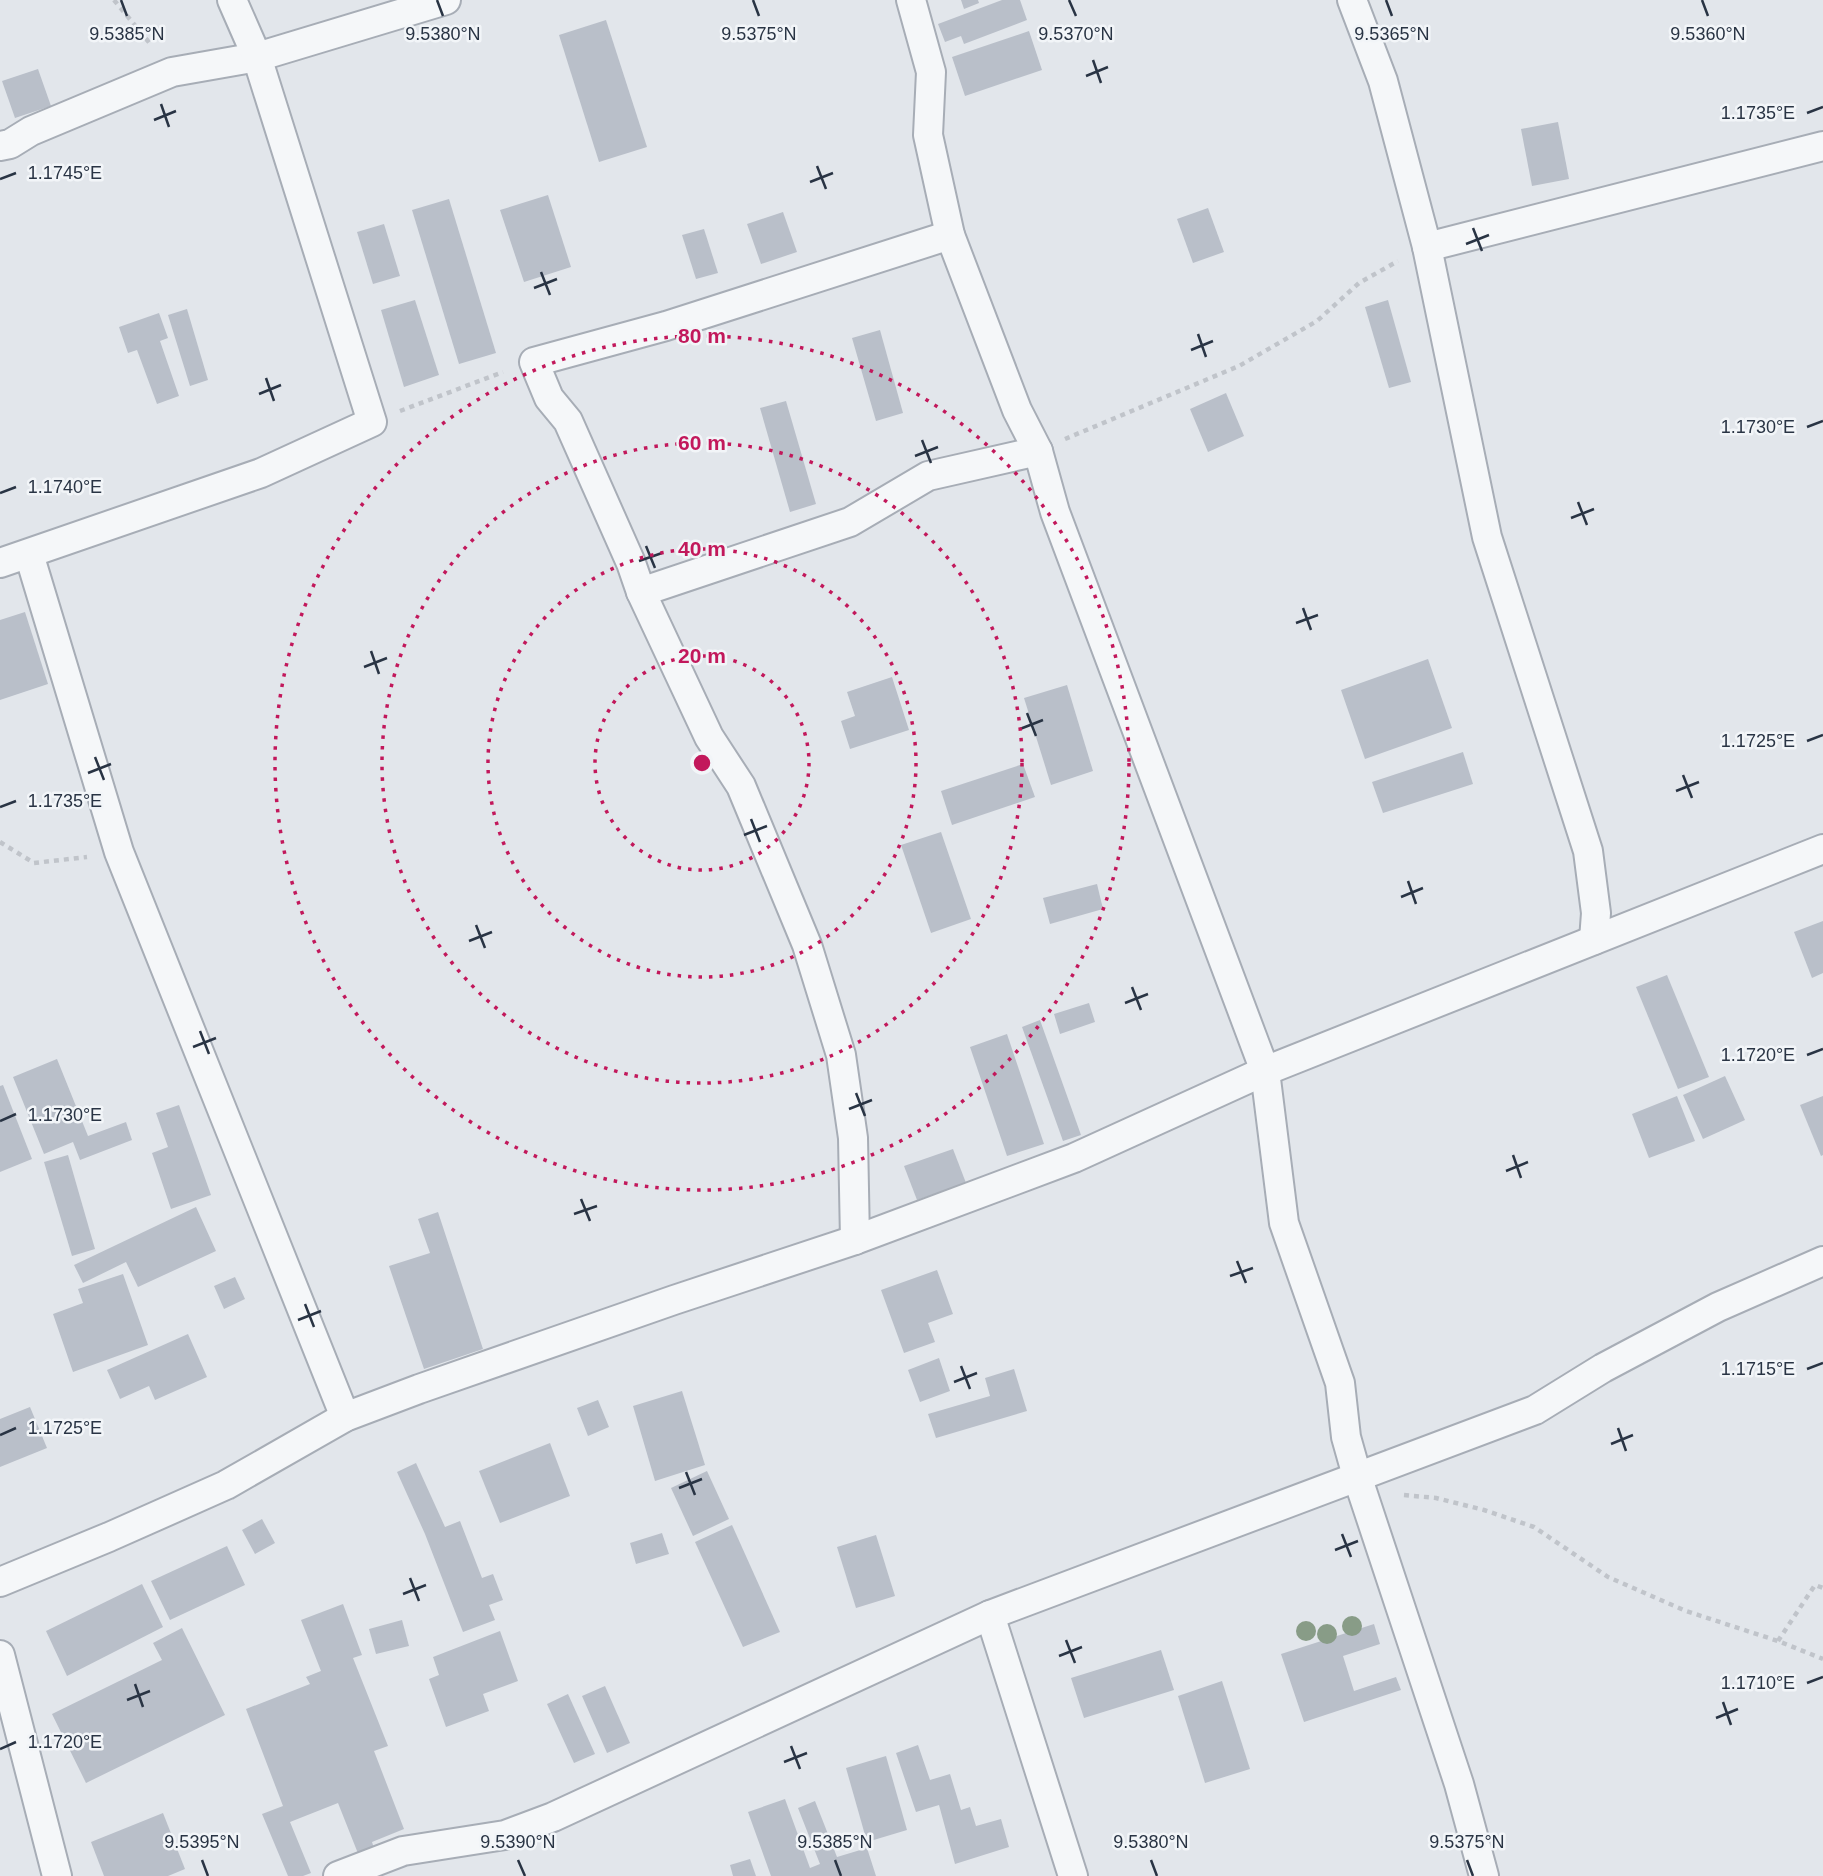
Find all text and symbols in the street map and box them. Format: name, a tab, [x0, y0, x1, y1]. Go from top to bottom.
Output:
text: 9.5385°N	[89, 24, 165, 44]
text: 9.5380°N	[405, 24, 481, 44]
text: 9.5375°N	[721, 24, 797, 44]
text: 9.5370°N	[1038, 24, 1114, 44]
text: 9.5365°N	[1354, 24, 1430, 44]
text: 9.5360°N	[1670, 24, 1746, 44]
text: 1.1735°E	[1721, 103, 1795, 123]
text: 1.1745°E	[28, 163, 102, 183]
text: 80 m	[678, 324, 726, 347]
text: 1.1730°E	[1721, 417, 1795, 437]
text: 60 m	[678, 431, 726, 454]
text: 1.1740°E	[28, 477, 102, 497]
text: 40 m	[678, 537, 726, 560]
text: 20 m	[678, 644, 726, 667]
text: 1.1725°E	[1721, 731, 1795, 751]
centre of rings	[690, 751, 714, 775]
text: 1.1735°E	[28, 791, 102, 811]
text: 1.1720°E	[1721, 1045, 1795, 1065]
text: 1.1730°E	[28, 1105, 102, 1125]
text: 1.1715°E	[1721, 1359, 1795, 1379]
text: 1.1725°E	[28, 1418, 102, 1438]
text: 1.1710°E	[1721, 1673, 1795, 1693]
text: 1.1720°E	[28, 1732, 102, 1752]
text: 9.5395°N	[164, 1832, 240, 1852]
text: 9.5390°N	[480, 1832, 556, 1852]
text: 9.5385°N	[797, 1832, 873, 1852]
text: 9.5380°N	[1113, 1832, 1189, 1852]
text: 9.5375°N	[1429, 1832, 1505, 1852]

